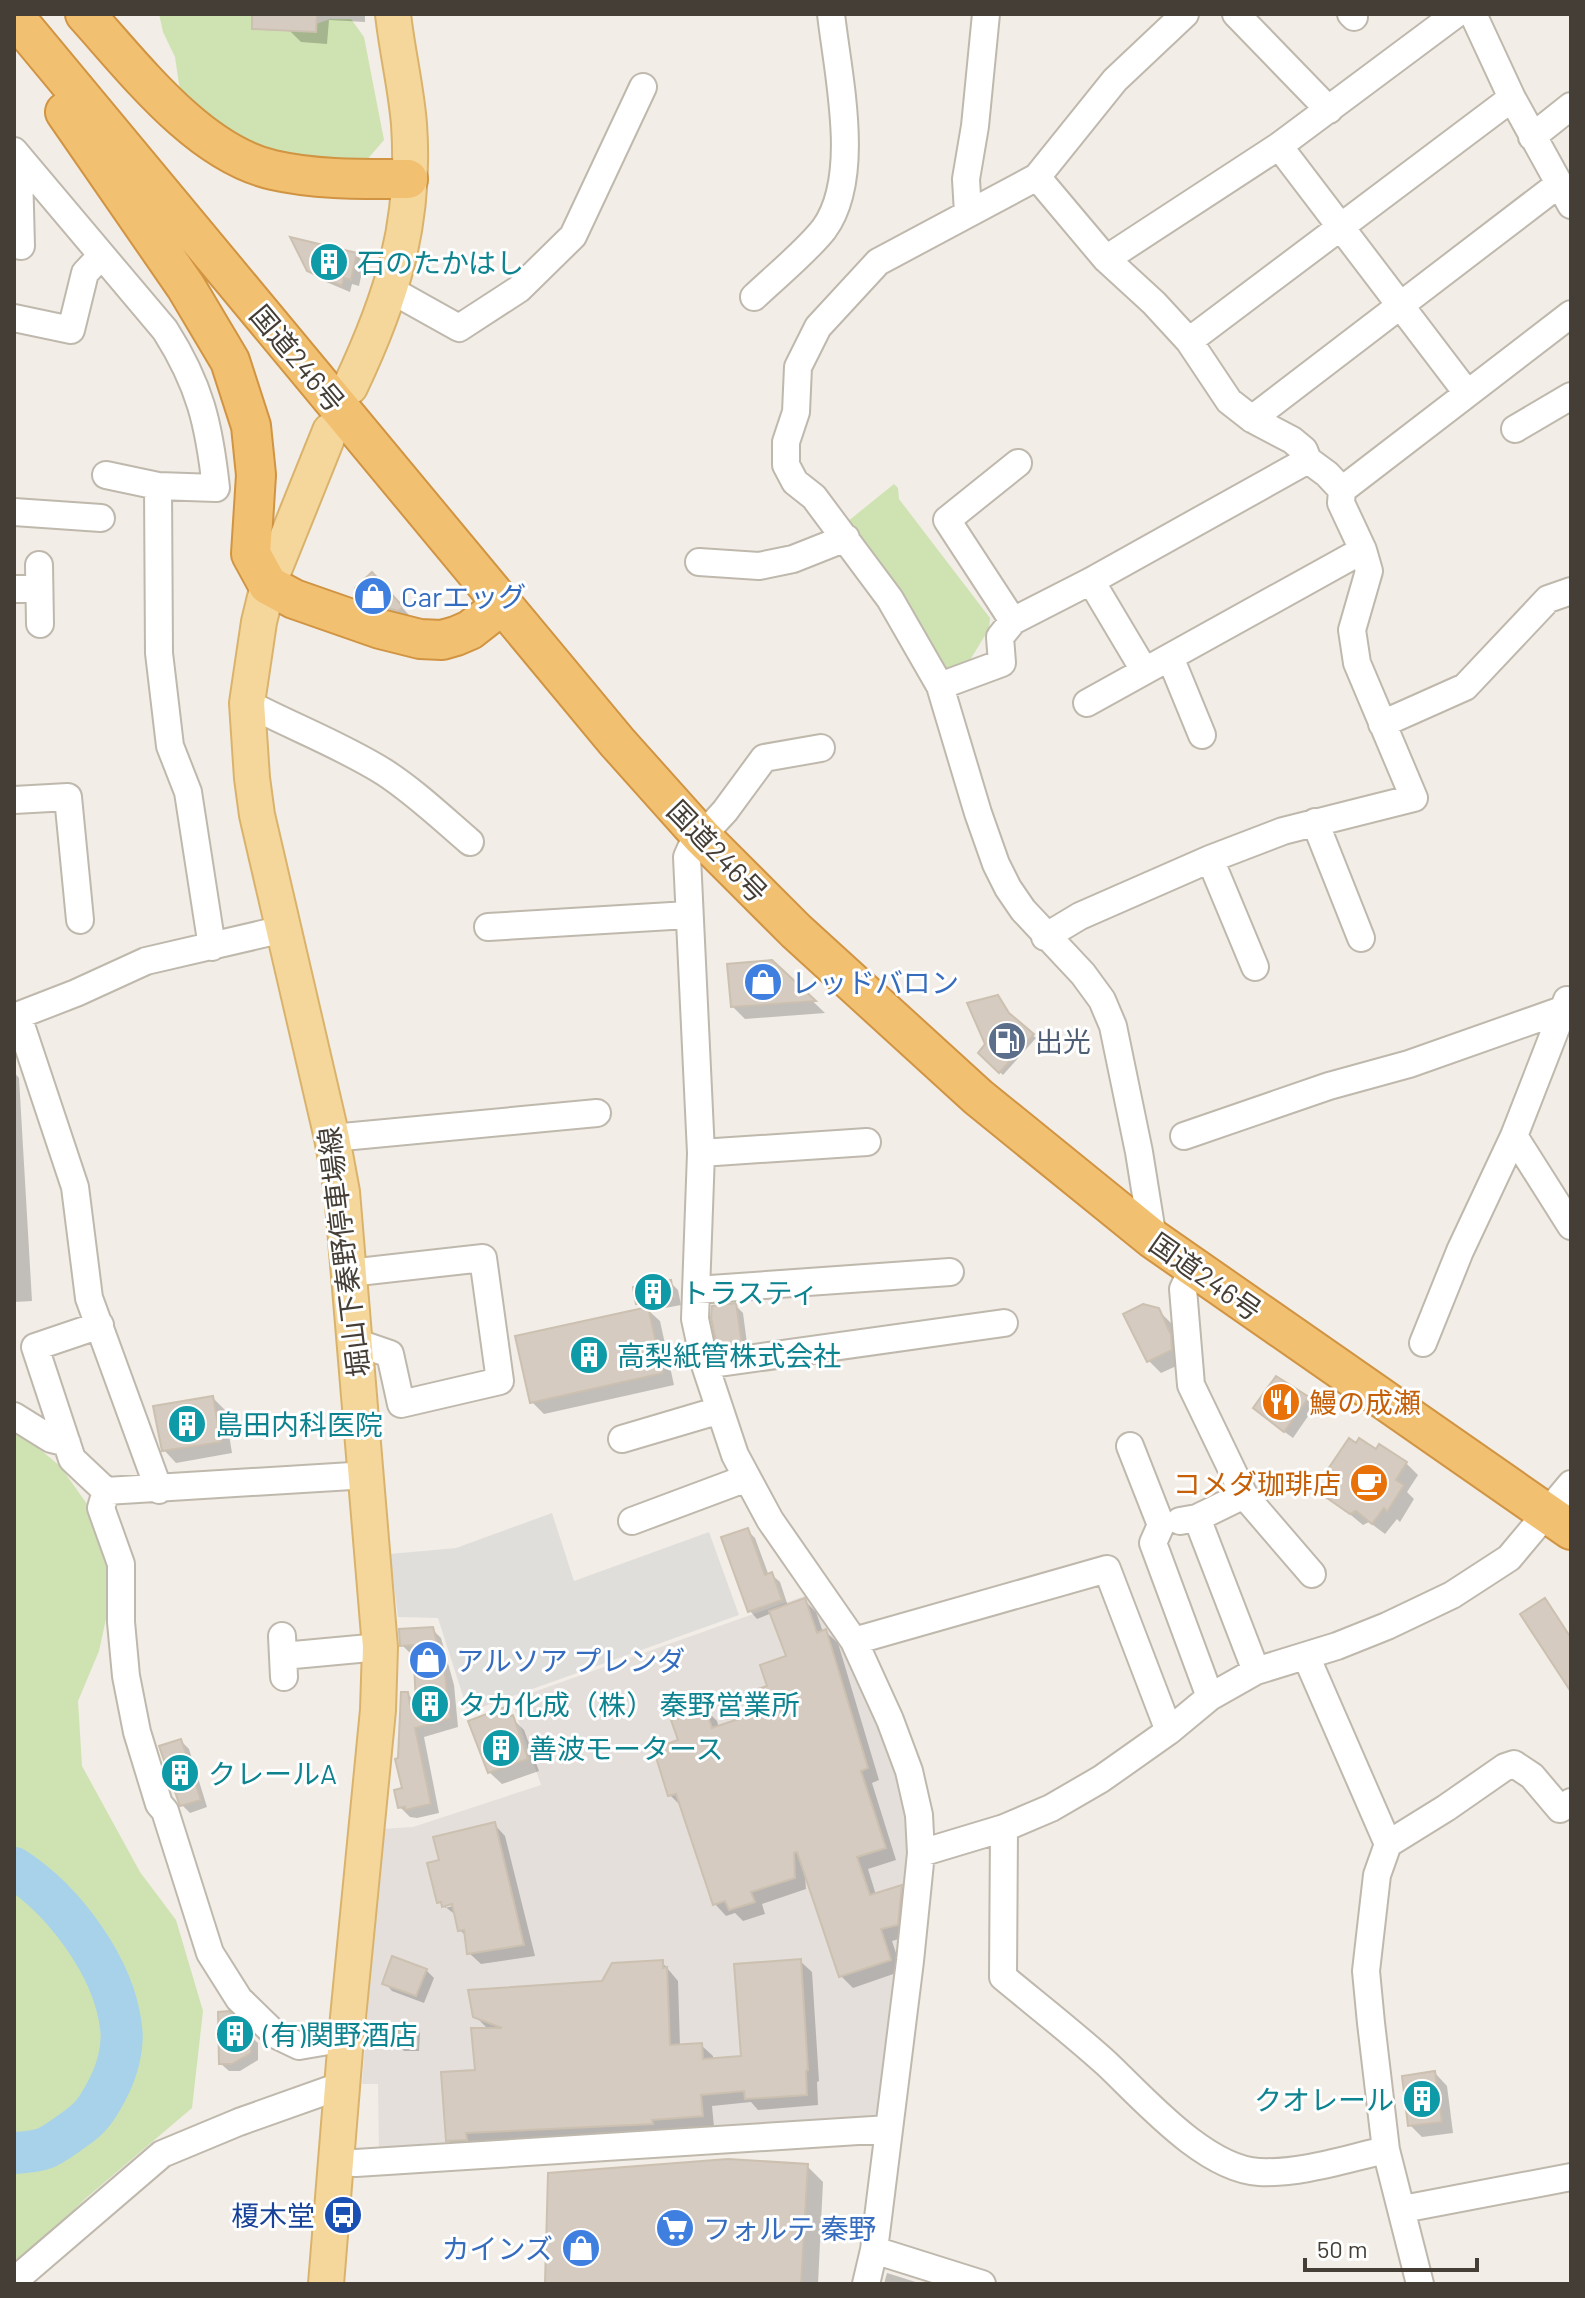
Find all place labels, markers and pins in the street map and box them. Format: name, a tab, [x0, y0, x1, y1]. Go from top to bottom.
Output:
building icon: 石のたかはし	[308, 241, 350, 283]
place label: 石のたかはし	[357, 245, 524, 279]
shop icon: Carエッグ	[352, 575, 394, 617]
place label: Carエッグ	[401, 579, 526, 613]
shop icon: レッドバロン	[742, 961, 784, 1003]
place label: レッドバロン	[791, 965, 959, 999]
fuel station icon: 出光	[986, 1020, 1028, 1062]
place label: 出光	[1035, 1024, 1091, 1058]
building icon: トラスティ	[632, 1271, 674, 1313]
place label: トラスティ	[681, 1275, 819, 1309]
building icon: 高梨紙管株式会社	[568, 1334, 610, 1376]
place label: 高梨紙管株式会社	[617, 1338, 841, 1372]
restaurant icon: 鰻の成瀬	[1260, 1381, 1302, 1423]
place label: 鰻の成瀬	[1309, 1385, 1421, 1419]
building icon: 島田内科医院	[166, 1403, 208, 1445]
place label: 島田内科医院	[215, 1407, 383, 1441]
cafe icon: コメダ珈琲店	[1348, 1462, 1390, 1504]
place label: コメダ珈琲店	[1173, 1466, 1341, 1500]
shop icon: アルソア プレンダ	[407, 1639, 449, 1681]
place label: アルソア プレンダ	[456, 1643, 685, 1677]
building icon: タカ化成（株） 秦野営業所	[409, 1683, 451, 1725]
place label: タカ化成（株） 秦野営業所	[458, 1687, 800, 1721]
building icon: 善波モータース	[480, 1727, 522, 1769]
place label: 善波モータース	[529, 1731, 724, 1765]
building icon: クレールA	[159, 1752, 201, 1794]
place label: クレールA	[208, 1756, 337, 1790]
building icon: (有)関野酒店	[214, 2013, 256, 2055]
place label: (有)関野酒店	[262, 2017, 418, 2051]
building icon: クオレール	[1401, 2078, 1443, 2120]
place label: クオレール	[1254, 2082, 1394, 2116]
bus stop icon: 榎木堂	[322, 2194, 364, 2236]
place label: 榎木堂	[231, 2198, 315, 2232]
supermarket icon: フォルテ 秦野	[654, 2207, 696, 2249]
place label: フォルテ 秦野	[703, 2211, 877, 2245]
shop icon: カインズ	[560, 2227, 602, 2269]
place label: カインズ	[442, 2231, 553, 2265]

